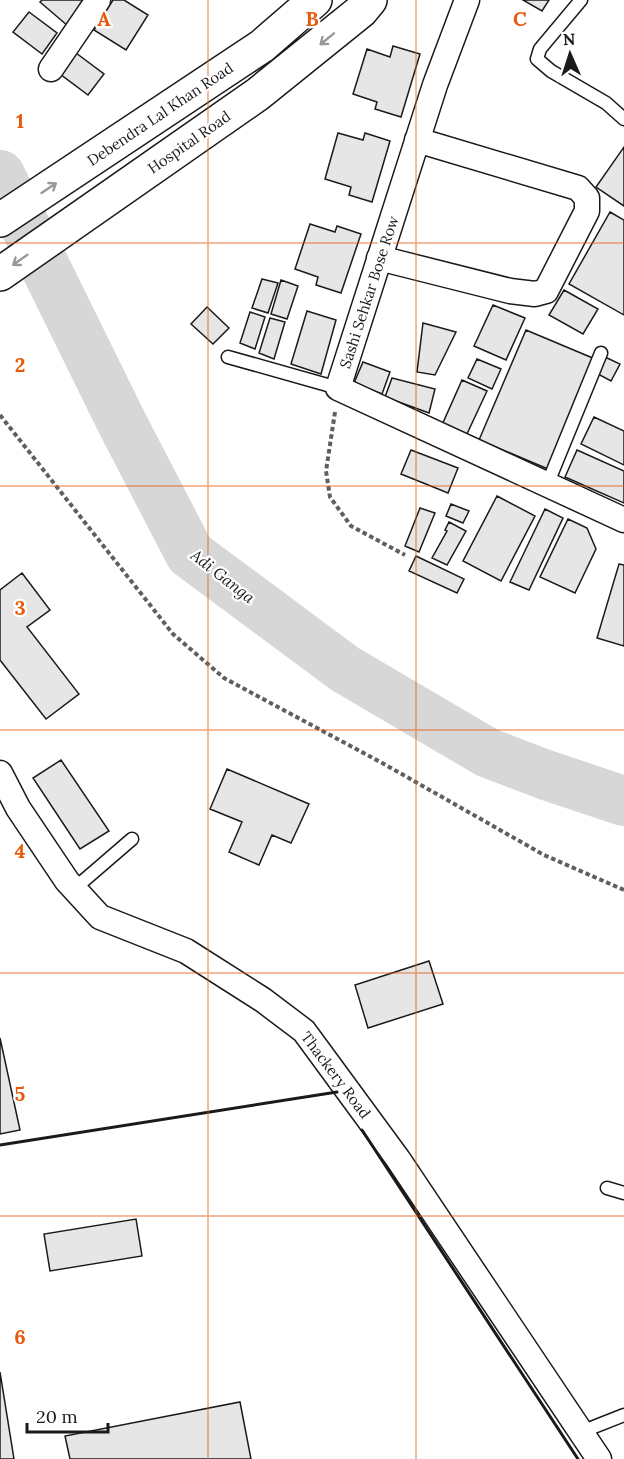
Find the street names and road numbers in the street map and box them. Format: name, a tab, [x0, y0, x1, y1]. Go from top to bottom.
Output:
street label: Debendra Lal Khan Road	[83, 58, 237, 170]
street label: Hospital Road	[144, 106, 234, 178]
street label: Sashi Sehkar Bose Row	[335, 213, 403, 371]
street label: Thackery Road	[297, 1028, 375, 1122]

